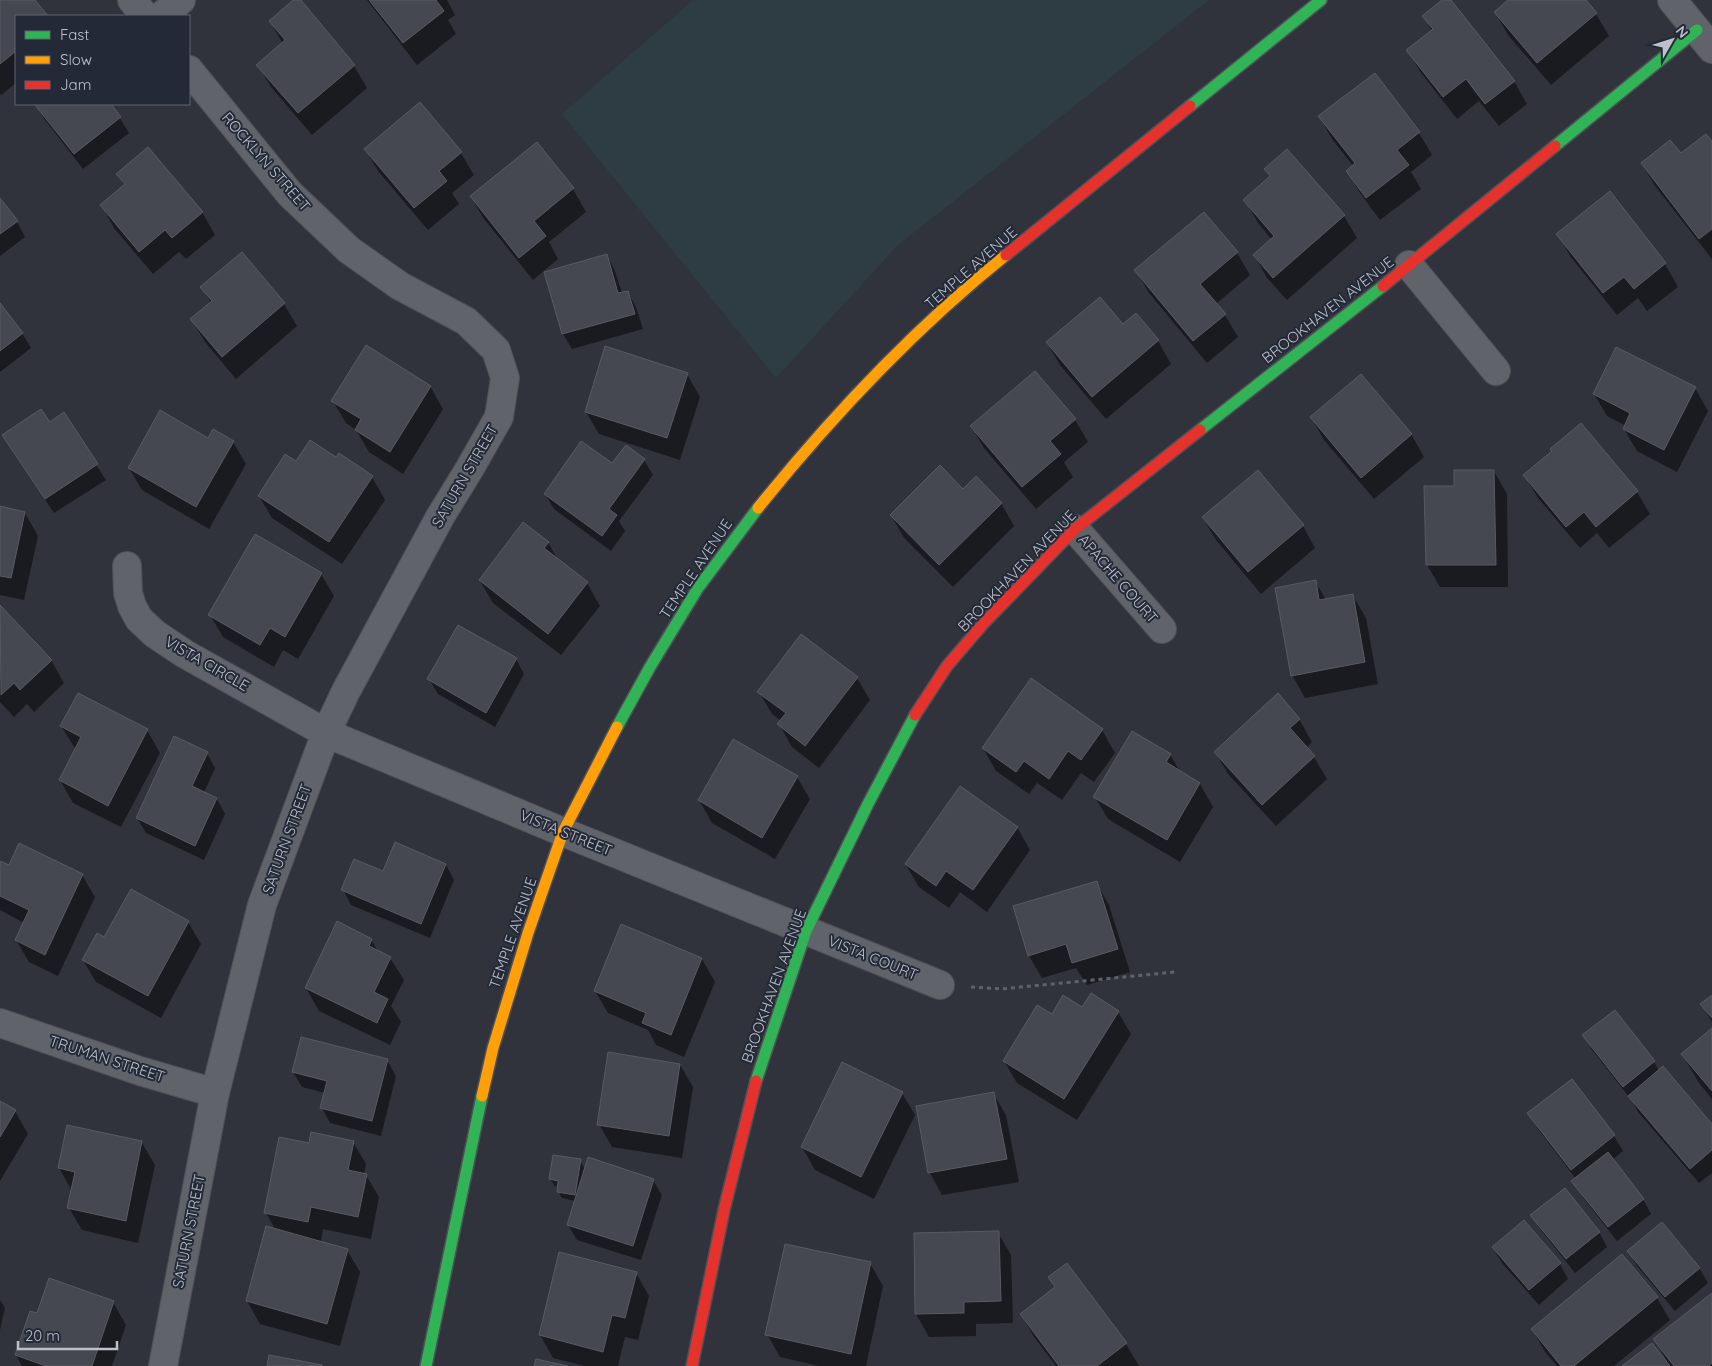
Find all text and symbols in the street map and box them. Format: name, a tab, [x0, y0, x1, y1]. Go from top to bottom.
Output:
legend	[15, 15, 190, 105]
north arrow	[1647, 15, 1697, 65]
text: N	[1672, 22, 1692, 41]
text: Fast	[60, 25, 89, 44]
text: Slow	[60, 50, 92, 69]
text: Jam	[60, 75, 91, 94]
street label: ROCKLYN STREET	[218, 108, 315, 215]
street label: TEMPLE AVENUE	[920, 222, 1021, 313]
street label: BROOKHAVEN AVENUE	[1258, 252, 1398, 367]
street label: SATURN STREET	[427, 421, 502, 531]
street label: BROOKHAVEN AVENUE	[953, 506, 1080, 636]
street label: TEMPLE AVENUE	[655, 515, 736, 622]
street label: APACHE COURT	[1075, 530, 1162, 627]
street label: VISTA CIRCLE	[162, 632, 253, 695]
street label: SATURN STREET	[258, 781, 315, 897]
street label: VISTA STREET	[517, 805, 615, 860]
street label: TEMPLE AVENUE	[485, 875, 540, 991]
street label: BROOKHAVEN AVENUE	[737, 906, 810, 1065]
street label: VISTA COURT	[826, 931, 921, 984]
street label: TRUMAN STREET	[47, 1031, 167, 1086]
street label: SATURN STREET	[168, 1172, 209, 1290]
scale bar	[18, 1318, 116, 1350]
text: 20 m	[25, 1326, 60, 1345]

